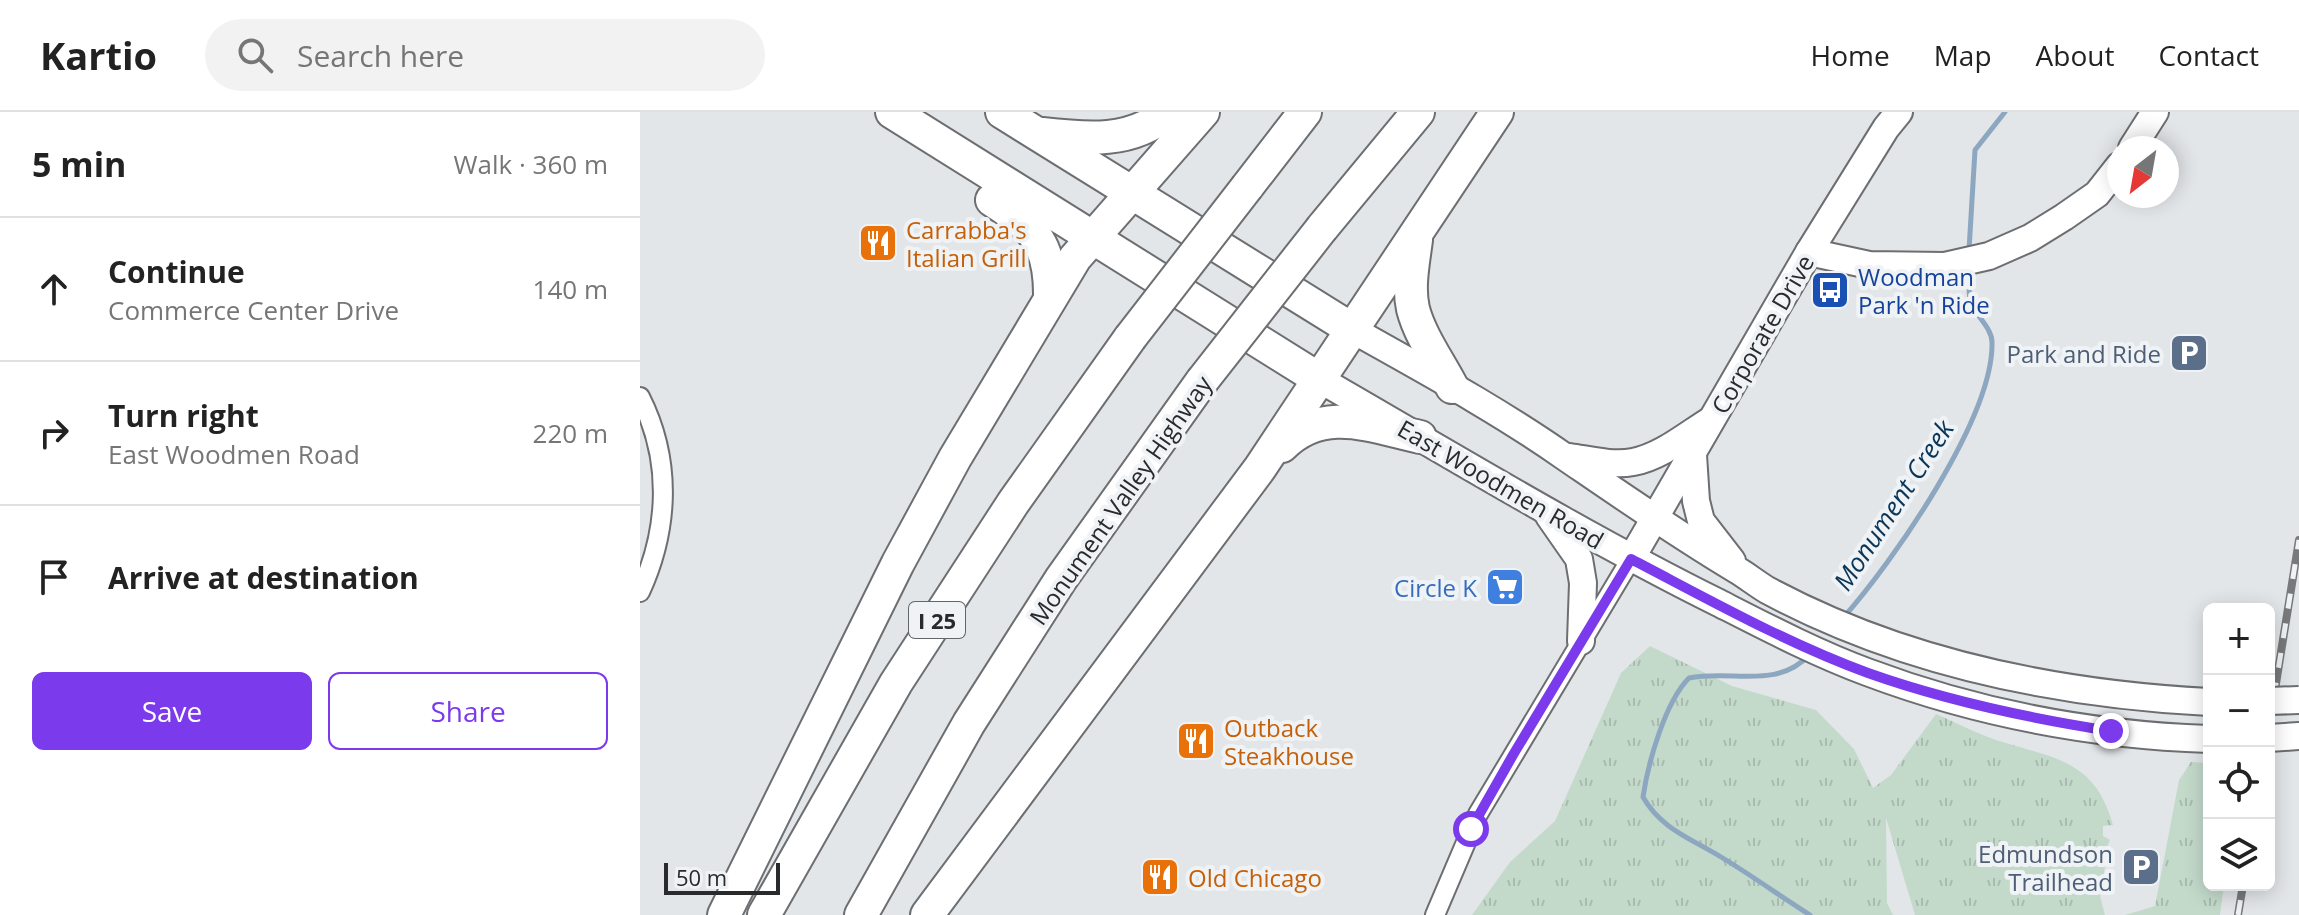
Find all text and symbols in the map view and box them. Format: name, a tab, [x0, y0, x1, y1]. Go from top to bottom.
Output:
search box	[205, 19, 765, 91]
text: Kartio	[40, 29, 157, 81]
icon: search	[233, 33, 277, 77]
text: Search here	[297, 35, 464, 76]
text: Home	[1811, 36, 1890, 74]
text: Map	[1934, 36, 1992, 74]
text: About	[2036, 36, 2114, 74]
text: Contact	[2158, 36, 2259, 74]
north arrow	[2107, 136, 2179, 208]
text: 5 min	[32, 141, 126, 187]
text: Walk · 360 m	[454, 146, 608, 182]
place label: Carrabba's Italian Grill	[906, 213, 1027, 274]
restaurant icon: Carrabba's Italian Grill	[857, 222, 899, 264]
street label: Corporate Drive	[1703, 248, 1821, 420]
text: Continue	[108, 251, 245, 292]
place label: Woodman Park 'n Ride	[1858, 260, 1990, 321]
icon: ahead	[32, 267, 76, 311]
bus stop icon: Woodman Park 'n Ride	[1809, 269, 1851, 311]
text: 140 m	[533, 271, 608, 307]
text: Commerce Center Drive	[108, 292, 399, 328]
parking icon: Park and Ride	[2168, 332, 2210, 374]
place label: Park and Ride	[2007, 337, 2161, 370]
street label: Monument Valley Highway	[1021, 368, 1219, 631]
text: Turn right	[108, 395, 259, 436]
icon: right	[32, 411, 76, 455]
street label: East Woodmen Road	[1392, 412, 1610, 556]
water label: Monument Creek	[1824, 412, 1962, 597]
text: 220 m	[533, 415, 608, 451]
text: East Woodmen Road	[108, 436, 360, 472]
icon: arrive	[32, 555, 76, 599]
text: Arrive at destination	[108, 557, 419, 598]
supermarket icon: Circle K	[1484, 566, 1526, 608]
place label: Circle K	[1394, 571, 1477, 604]
road number: I 25	[909, 602, 965, 638]
map controls	[2203, 603, 2275, 891]
button: +	[2203, 603, 2275, 675]
button: Save	[32, 672, 312, 750]
button: Share	[328, 672, 608, 750]
button: −	[2203, 675, 2275, 747]
place label: Outback Steakhouse	[1224, 711, 1354, 772]
route end	[2093, 713, 2129, 749]
restaurant icon: Outback Steakhouse	[1175, 720, 1217, 762]
button: locate	[2203, 747, 2275, 819]
route start	[1453, 811, 1489, 847]
button: layers	[2203, 819, 2275, 891]
place label: Edmundson Trailhead	[1978, 837, 2113, 898]
parking icon: Edmundson Trailhead	[2120, 846, 2162, 888]
restaurant icon: Old Chicago	[1139, 856, 1181, 898]
scale bar	[664, 859, 780, 895]
place label: Old Chicago	[1188, 861, 1322, 894]
text: 50 m	[676, 862, 727, 892]

